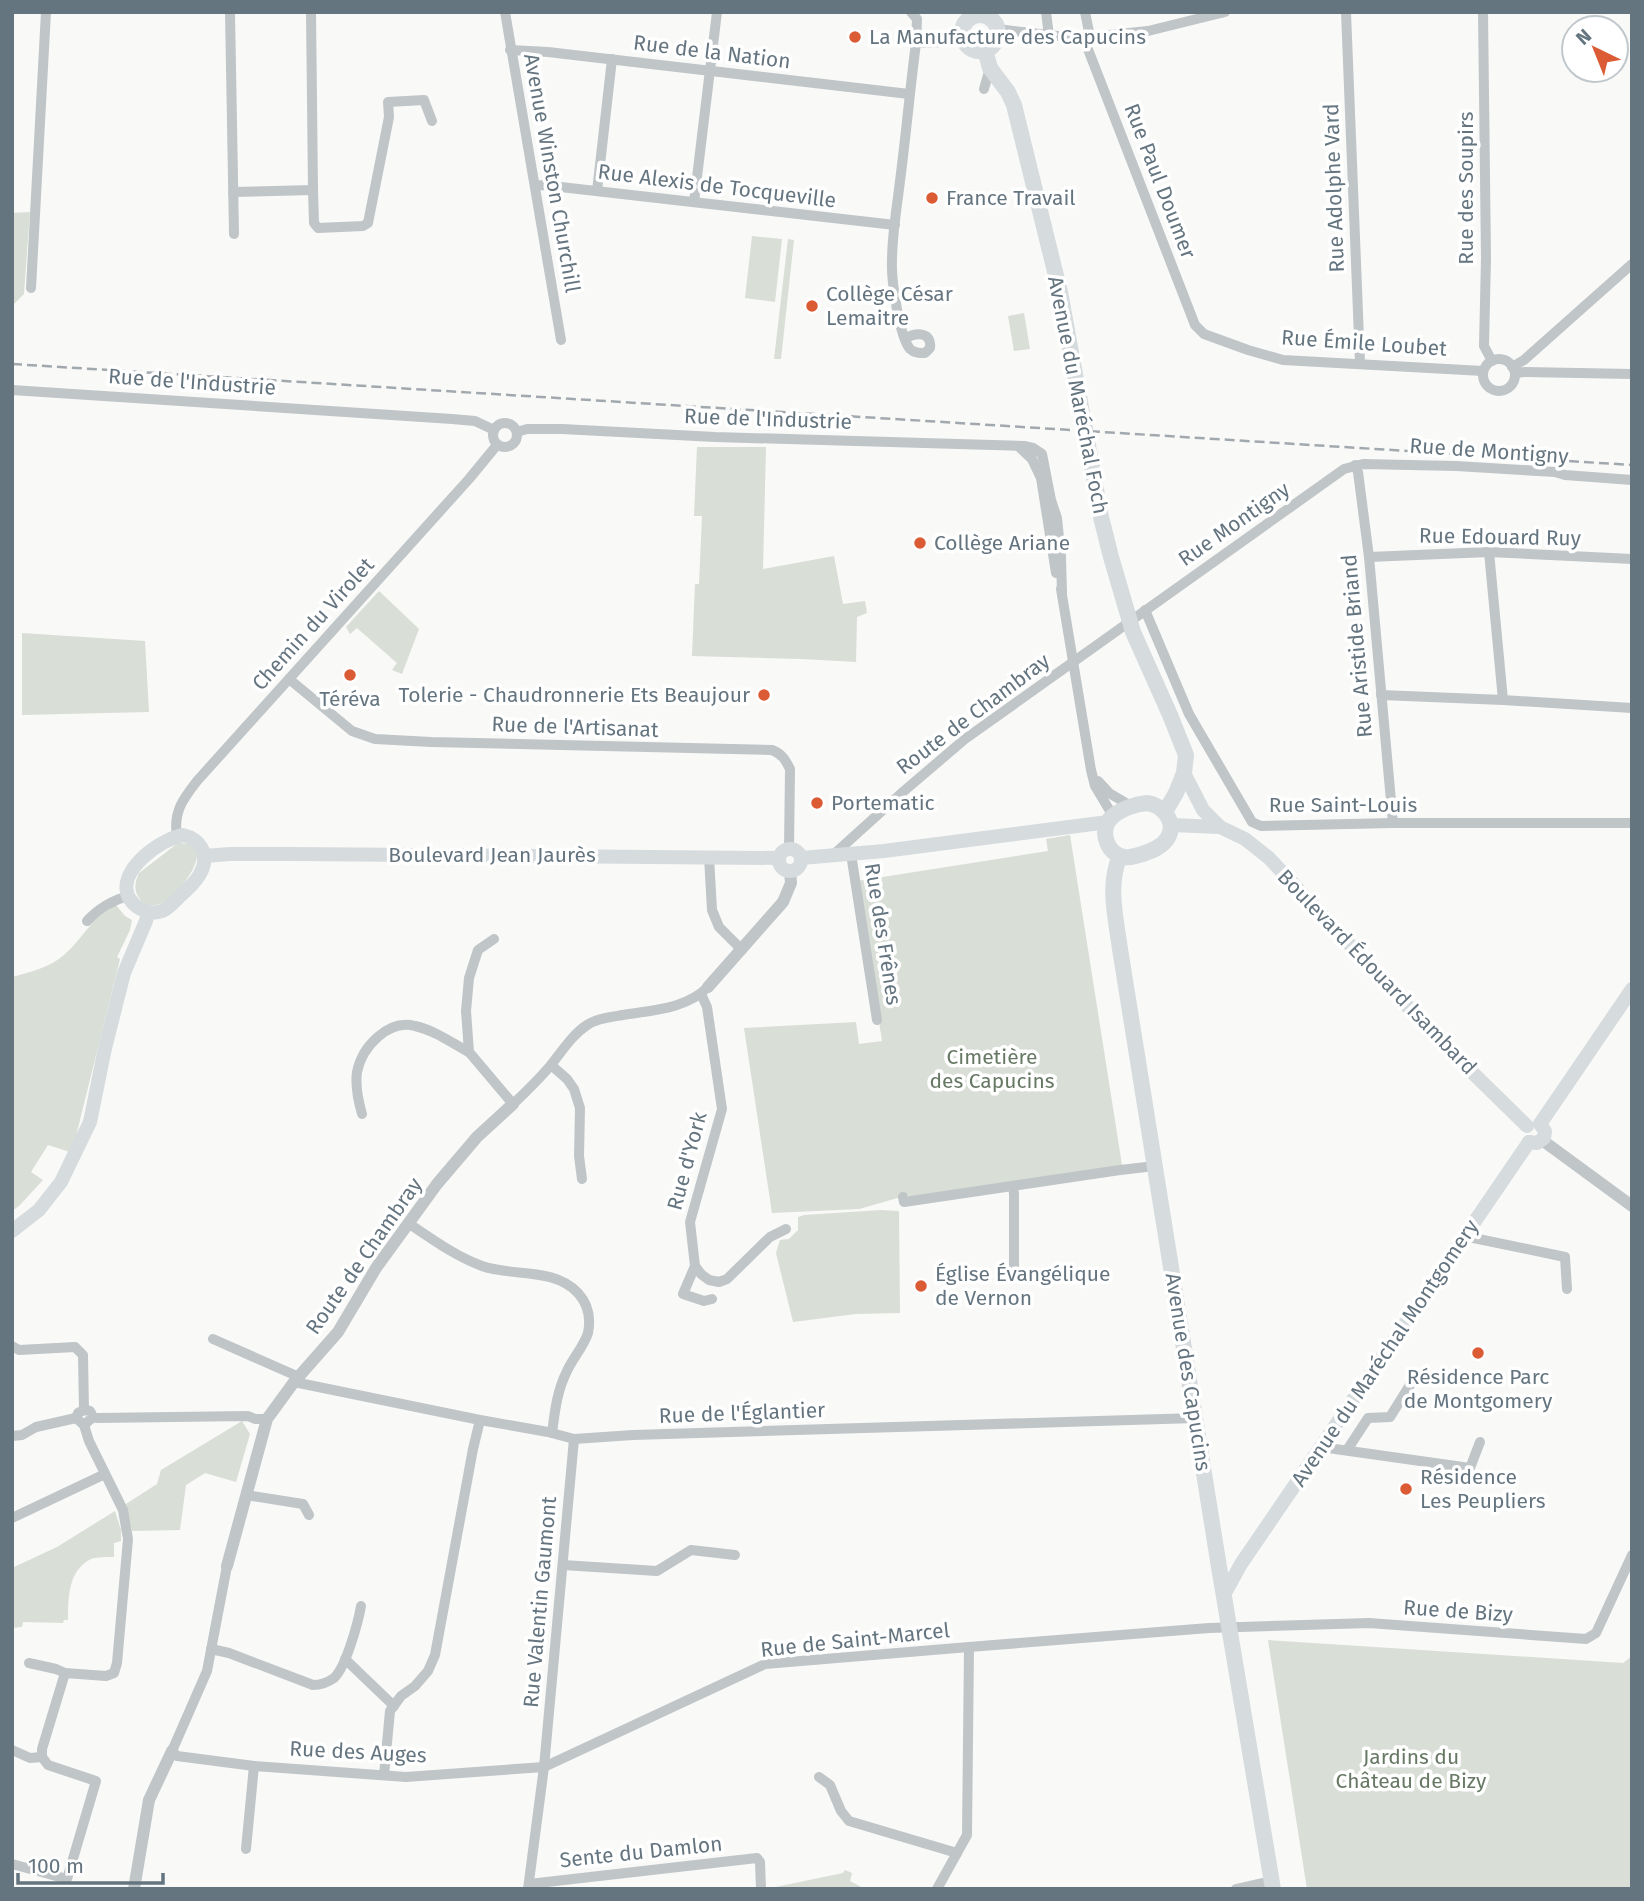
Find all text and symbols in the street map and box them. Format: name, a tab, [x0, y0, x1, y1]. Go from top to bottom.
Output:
north arrow	[1560, 14, 1630, 84]
place label: La Manufacture des Capucins	[869, 24, 1146, 50]
text: N	[1571, 24, 1596, 50]
street label: Rue de la Nation	[632, 29, 792, 75]
marker: La Manufacture des Capucins	[847, 29, 863, 45]
street label: Avenue Winston Churchill	[518, 51, 586, 295]
street label: Rue Paul Doumer	[1118, 100, 1202, 262]
street label: Rue Adolphe Vard	[1318, 103, 1350, 273]
street label: Rue des Soupirs	[1453, 111, 1479, 265]
street label: Rue Alexis de Tocqueville	[596, 158, 838, 214]
place label: France Travail	[946, 185, 1076, 211]
marker: France Travail	[924, 190, 940, 206]
street label: Avenue du Maréchal Foch	[1042, 274, 1114, 516]
place label: Collège César Lemaitre	[826, 281, 953, 331]
marker: Collège César Lemaitre	[804, 298, 820, 314]
street label: Rue Émile Loubet	[1280, 324, 1448, 362]
street label: Rue de l'Industrie	[107, 363, 277, 401]
street label: Rue de l'Industrie	[684, 403, 852, 435]
street label: Rue de Montigny	[1409, 432, 1570, 470]
street label: Rue Montigny	[1173, 476, 1295, 572]
street label: Rue Edouard Ruy	[1419, 523, 1582, 551]
place label: Collège Ariane	[934, 530, 1070, 556]
marker: Collège Ariane	[912, 535, 928, 551]
street label: Chemin du Virolet	[247, 552, 380, 696]
street label: Rue Aristide Briand	[1336, 553, 1378, 739]
street label: Route de Chambray	[891, 647, 1055, 780]
marker: Téréva	[342, 667, 358, 683]
place label: Tolerie - Chaudronnerie Ets Beaujour	[399, 682, 750, 708]
place label: Téréva	[319, 686, 381, 712]
marker: Tolerie - Chaudronnerie Ets Beaujour	[756, 687, 772, 703]
street label: Rue de l'Artisanat	[491, 711, 659, 743]
place label: Portematic	[831, 790, 935, 816]
street label: Rue Saint-Louis	[1269, 792, 1417, 818]
marker: Portematic	[809, 795, 825, 811]
street label: Boulevard Jean Jaurès	[388, 842, 596, 868]
street label: Rue des Frênes	[859, 861, 907, 1007]
street label: Boulevard Édouard Isambard	[1272, 864, 1482, 1080]
park label: Cimetière des Capucins	[929, 1044, 1055, 1094]
street label: Rue d'York	[661, 1109, 713, 1213]
street label: Route de Chambray	[300, 1172, 428, 1339]
street label: Avenue du Maréchal Montgomery	[1286, 1214, 1485, 1491]
place label: Église Évangélique de Vernon	[935, 1261, 1111, 1311]
street label: Avenue des Capucins	[1159, 1271, 1217, 1473]
marker: Église Évangélique de Vernon	[913, 1278, 929, 1294]
marker: Résidence Parc de Montgomery	[1470, 1345, 1486, 1361]
place label: Résidence Parc de Montgomery	[1404, 1364, 1553, 1414]
street label: Rue de l'Églantier	[658, 1397, 826, 1429]
place label: Résidence Les Peupliers	[1420, 1464, 1546, 1514]
marker: Résidence Les Peupliers	[1398, 1481, 1414, 1497]
street label: Rue Valentin Gaumont	[518, 1495, 562, 1709]
street label: Rue de Bizy	[1402, 1594, 1514, 1628]
street label: Rue de Saint-Marcel	[759, 1617, 951, 1663]
street label: Rue des Auges	[289, 1735, 427, 1769]
park label: Jardins du Château de Bizy	[1336, 1744, 1487, 1794]
street label: Sente du Damlon	[559, 1831, 723, 1873]
scale bar	[18, 1842, 163, 1886]
text: 100 m	[28, 1853, 84, 1879]

